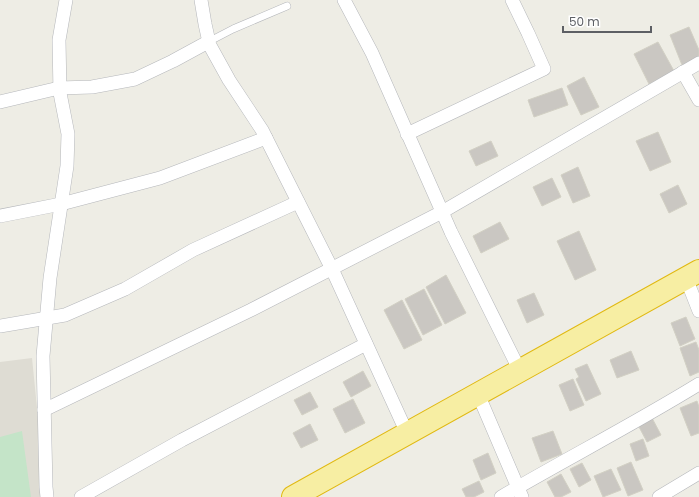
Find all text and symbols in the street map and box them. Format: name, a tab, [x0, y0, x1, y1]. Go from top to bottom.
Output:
scale bar	[563, 8, 651, 34]
text: 50 m	[569, 13, 600, 30]

